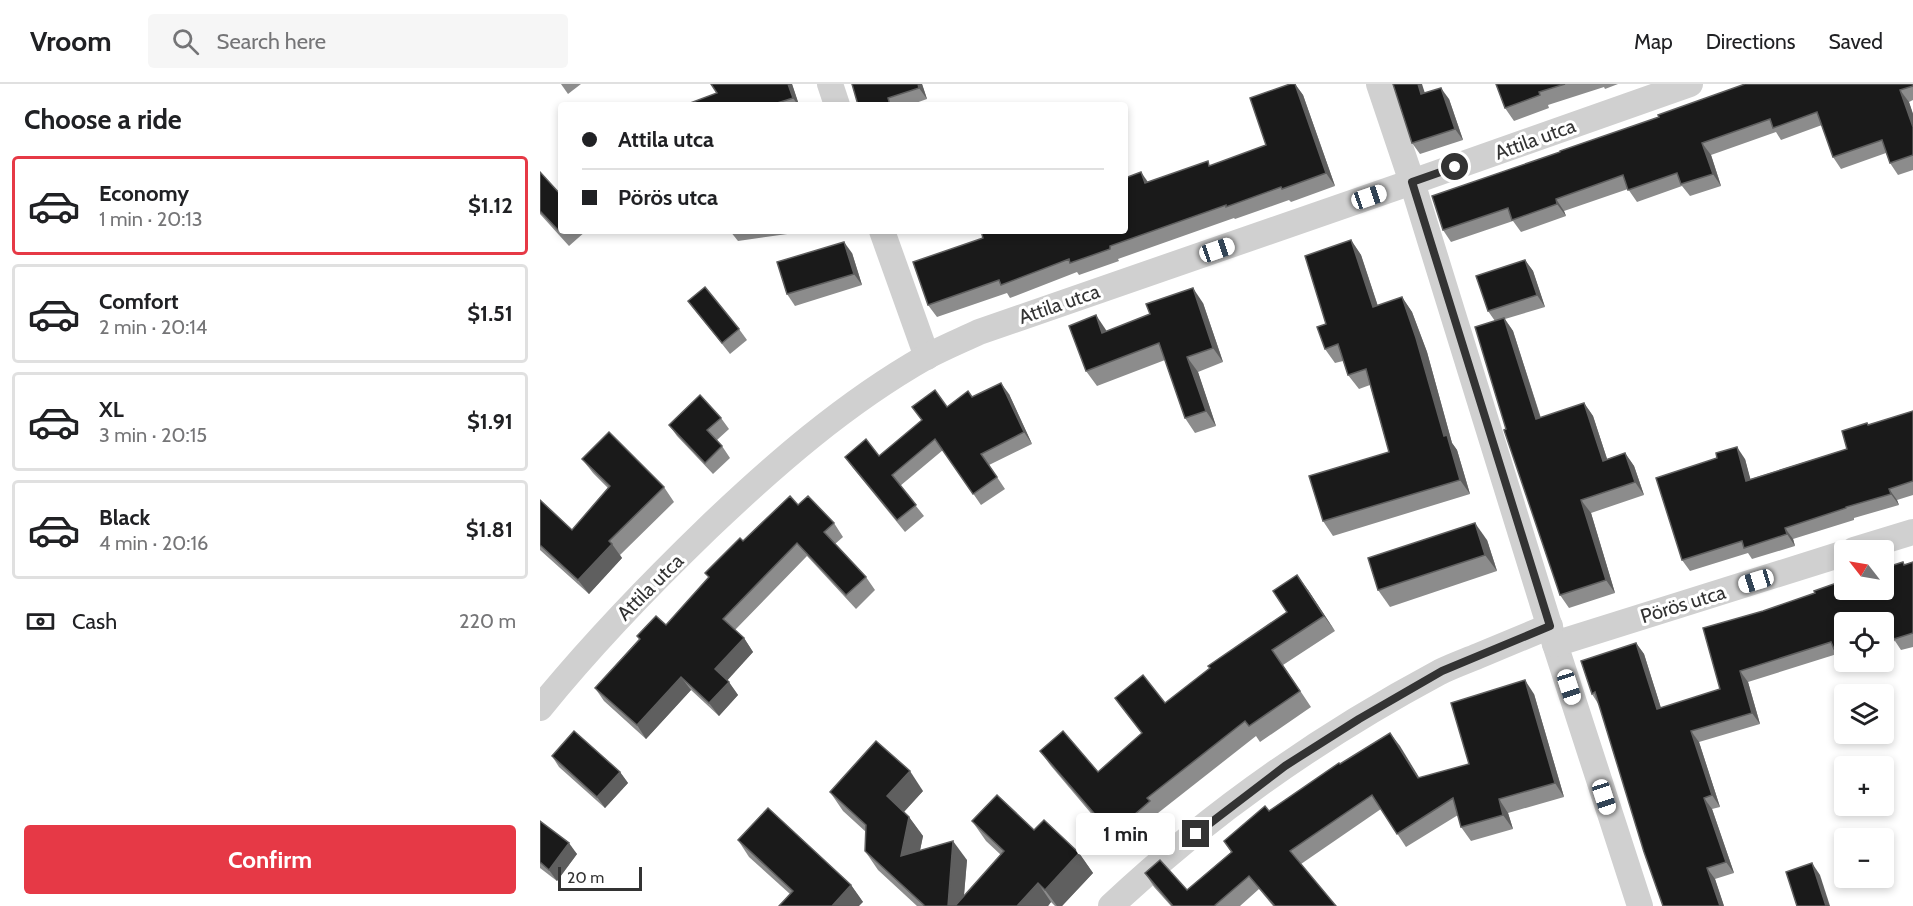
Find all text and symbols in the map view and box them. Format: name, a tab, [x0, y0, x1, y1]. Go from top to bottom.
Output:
search box	[148, 14, 568, 68]
text: Vroom	[30, 24, 112, 58]
icon: search	[169, 25, 202, 58]
text: Search here	[217, 28, 326, 55]
text: Map	[1634, 29, 1673, 54]
text: Directions	[1706, 29, 1795, 54]
text: Saved	[1828, 29, 1883, 54]
text: Choose a ride	[24, 103, 182, 136]
street label: Attila utca	[1491, 113, 1579, 165]
text: Attila utca	[618, 126, 714, 153]
route start	[1441, 153, 1468, 180]
icon: car	[27, 179, 81, 233]
text: Economy	[99, 180, 189, 207]
car	[1349, 183, 1389, 211]
text: Pörös utca	[618, 184, 718, 211]
text: $1.12	[468, 192, 513, 219]
text: 1 min · 20:13	[99, 207, 203, 231]
car	[1197, 236, 1237, 264]
street label: Attila utca	[1015, 279, 1103, 329]
icon: car	[27, 287, 81, 341]
text: Comfort	[99, 288, 178, 315]
text: $1.51	[467, 300, 513, 327]
text: 2 min · 20:14	[99, 315, 207, 339]
icon: car	[27, 395, 81, 449]
text: XL	[99, 396, 124, 423]
text: $1.91	[467, 408, 513, 435]
text: 3 min · 20:15	[99, 423, 207, 447]
icon: car	[27, 503, 81, 557]
text: Black	[99, 504, 150, 531]
text: $1.81	[466, 516, 513, 543]
text: 4 min · 20:16	[99, 531, 208, 555]
north arrow	[1834, 540, 1894, 600]
map controls	[1834, 540, 1894, 888]
street label: Attila utca	[612, 548, 689, 625]
car	[1736, 567, 1776, 595]
street label: Pörös utca	[1637, 580, 1729, 628]
icon: cash	[24, 605, 57, 638]
text: Cash	[72, 608, 117, 635]
text: 220 m	[459, 609, 516, 633]
button: locate	[1834, 612, 1894, 672]
car	[1555, 667, 1583, 707]
button: layers	[1834, 684, 1894, 744]
button: +	[1834, 756, 1894, 816]
car	[1590, 777, 1618, 817]
callout: 1 min	[1076, 813, 1175, 855]
route end	[1182, 820, 1209, 847]
text: 1 min	[1103, 822, 1148, 846]
button: Confirm	[24, 825, 516, 894]
button: −	[1834, 828, 1894, 888]
scale bar	[558, 864, 642, 892]
text: 20 m	[567, 868, 604, 887]

